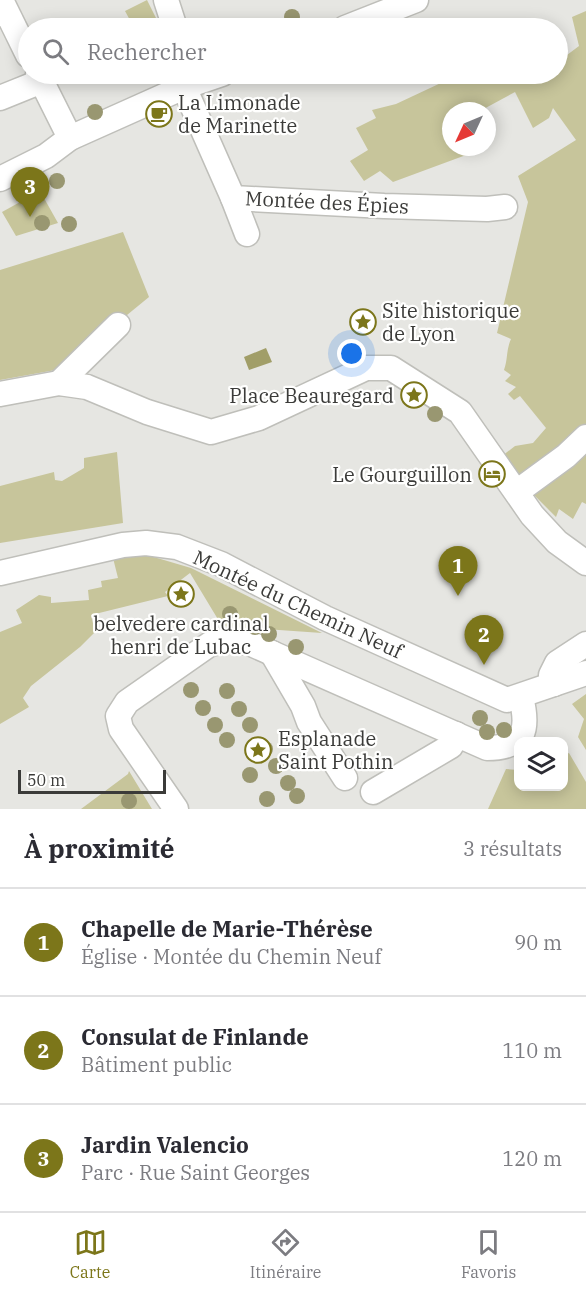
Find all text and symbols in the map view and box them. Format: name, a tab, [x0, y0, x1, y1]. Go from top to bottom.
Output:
search box	[18, 18, 568, 84]
icon: search	[39, 35, 72, 68]
text: Rechercher	[87, 37, 206, 66]
place label: La Limonade de Marinette	[178, 89, 301, 139]
cafe icon: La Limonade de Marinette	[144, 99, 174, 129]
north arrow	[442, 102, 496, 156]
pin: 3	[10, 168, 50, 217]
street label: Montée des Épies	[245, 184, 409, 220]
place label: Site historique de Lyon	[382, 297, 519, 347]
place icon: Site historique de Lyon	[348, 307, 378, 337]
your location	[337, 339, 366, 368]
place icon: Place Beauregard	[399, 380, 429, 410]
place label: Place Beauregard	[229, 382, 394, 409]
hotel icon: Le Gourguillon	[477, 459, 507, 489]
place label: Le Gourguillon	[332, 461, 472, 488]
street label: Montée du Chemin Neuf	[189, 544, 408, 665]
pin: 1	[438, 546, 478, 596]
place icon: belvedere cardinal henri de Lubac	[166, 579, 196, 609]
place label: belvedere cardinal henri de Lubac	[93, 610, 269, 660]
pin: 2	[464, 616, 504, 665]
place label: Esplanade Saint Pothin	[278, 725, 394, 775]
place icon: Esplanade Saint Pothin	[243, 735, 273, 765]
map controls	[514, 737, 568, 791]
button: layers	[514, 737, 568, 791]
scale bar	[18, 767, 166, 794]
text: 50 m	[27, 770, 65, 790]
text: À proximité	[24, 831, 175, 865]
text: 3 résultats	[463, 835, 562, 862]
text: Chapelle de Marie-Thérèse	[81, 914, 373, 943]
text: 1	[38, 929, 50, 956]
text: 90 m	[514, 929, 562, 956]
text: Église · Montée du Chemin Neuf	[81, 943, 381, 970]
text: Consulat de Finlande	[81, 1022, 309, 1051]
text: 2	[38, 1037, 50, 1064]
text: 110 m	[502, 1037, 562, 1064]
text: Bâtiment public	[81, 1051, 232, 1078]
text: Jardin Valencio	[81, 1130, 249, 1159]
text: 3	[38, 1145, 50, 1172]
text: 120 m	[502, 1145, 562, 1172]
text: Parc · Rue Saint Georges	[81, 1159, 310, 1186]
tab: Carte	[70, 1226, 110, 1282]
tab: Itinéraire	[250, 1226, 321, 1282]
tab: Favoris	[461, 1226, 516, 1282]

